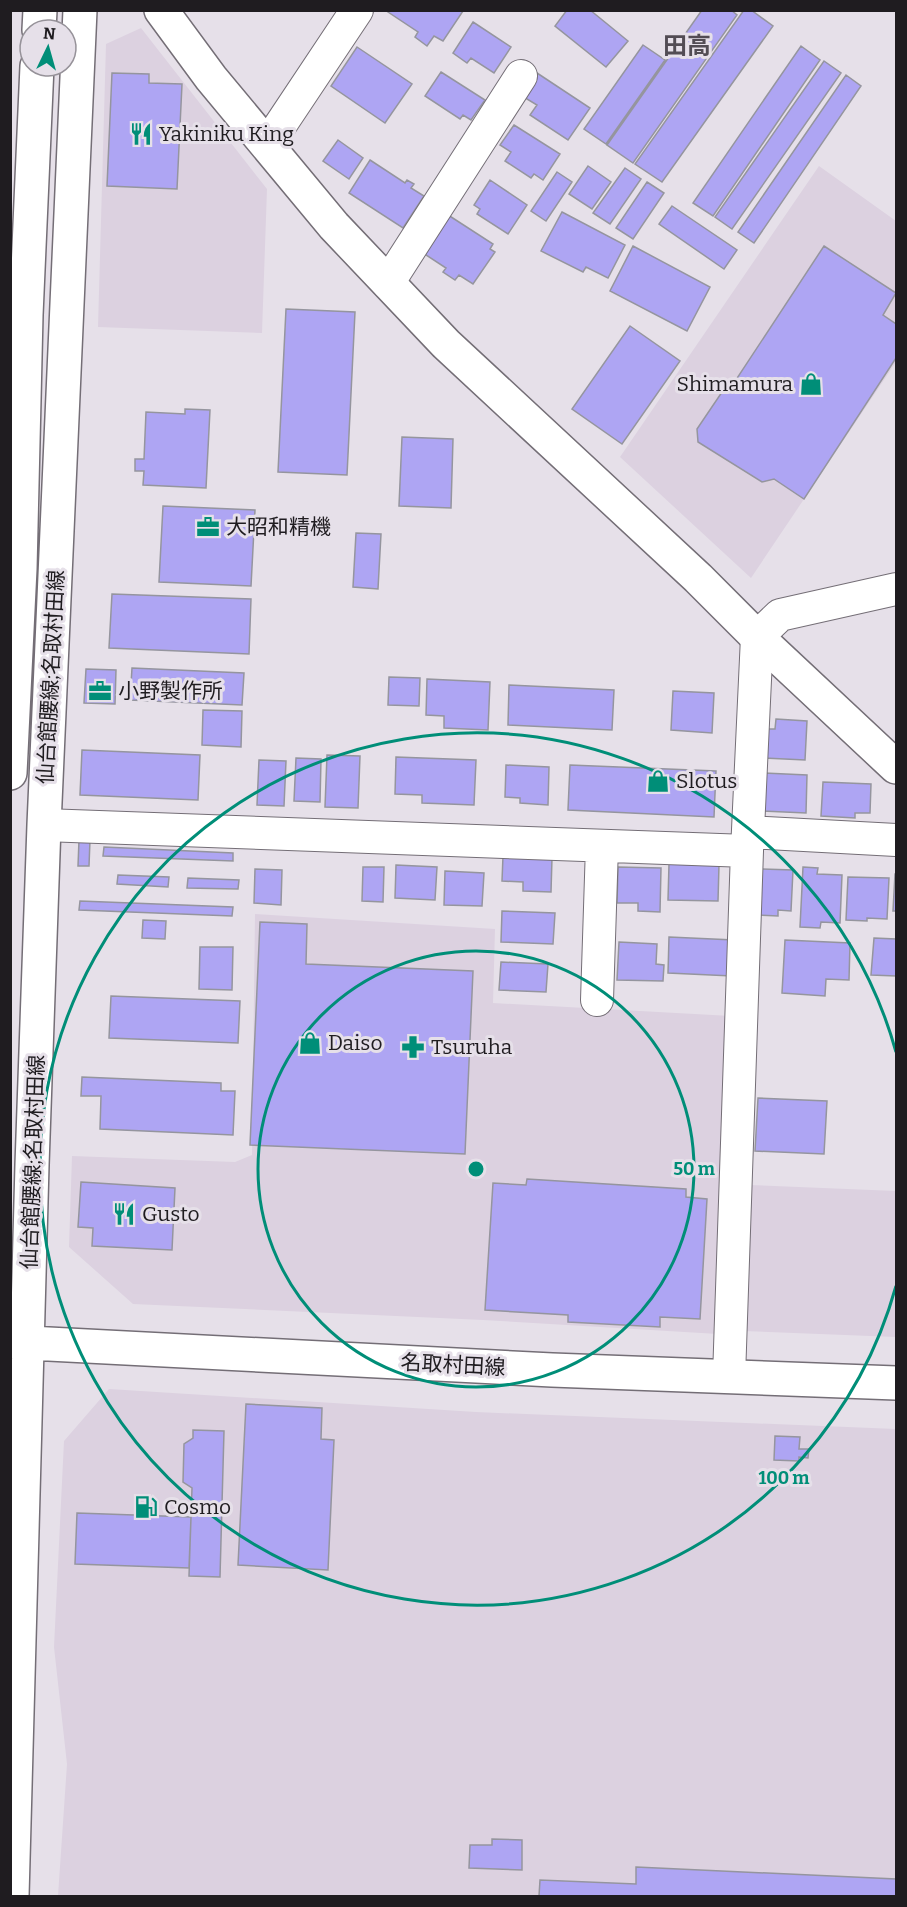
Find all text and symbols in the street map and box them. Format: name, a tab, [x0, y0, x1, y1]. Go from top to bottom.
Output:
north arrow	[18, 18, 78, 78]
text: N	[42, 24, 56, 44]
district label: 田高	[663, 32, 711, 60]
restaurant icon: Yakiniku King	[128, 121, 154, 147]
place label: Yakiniku King	[159, 121, 294, 147]
place label: Shimamura	[676, 371, 794, 397]
shop icon: Shimamura	[798, 371, 824, 397]
office icon: 大昭和精機	[195, 514, 221, 540]
place label: 大昭和精機	[226, 514, 331, 540]
street label: 仙台館腰線;名取村田線	[32, 569, 70, 785]
office icon: 小野製作所	[87, 678, 113, 704]
place label: 小野製作所	[118, 678, 223, 704]
shop icon: Slotus	[645, 768, 671, 794]
place label: Slotus	[676, 768, 737, 794]
shop icon: Daiso	[297, 1030, 323, 1056]
place label: Daiso	[328, 1030, 382, 1056]
pharmacy icon: Tsuruha	[400, 1034, 426, 1060]
place label: Tsuruha	[431, 1034, 513, 1060]
street label: 仙台館腰線;名取村田線	[16, 1054, 50, 1270]
text: 50 m	[673, 1158, 715, 1180]
centre of rings	[466, 1159, 486, 1179]
restaurant icon: Gusto	[111, 1201, 137, 1227]
place label: Gusto	[142, 1201, 200, 1227]
street label: 名取村田線	[400, 1349, 506, 1381]
text: 100 m	[758, 1467, 810, 1489]
fuel station icon: Cosmo	[133, 1494, 159, 1520]
place label: Cosmo	[164, 1494, 231, 1520]

